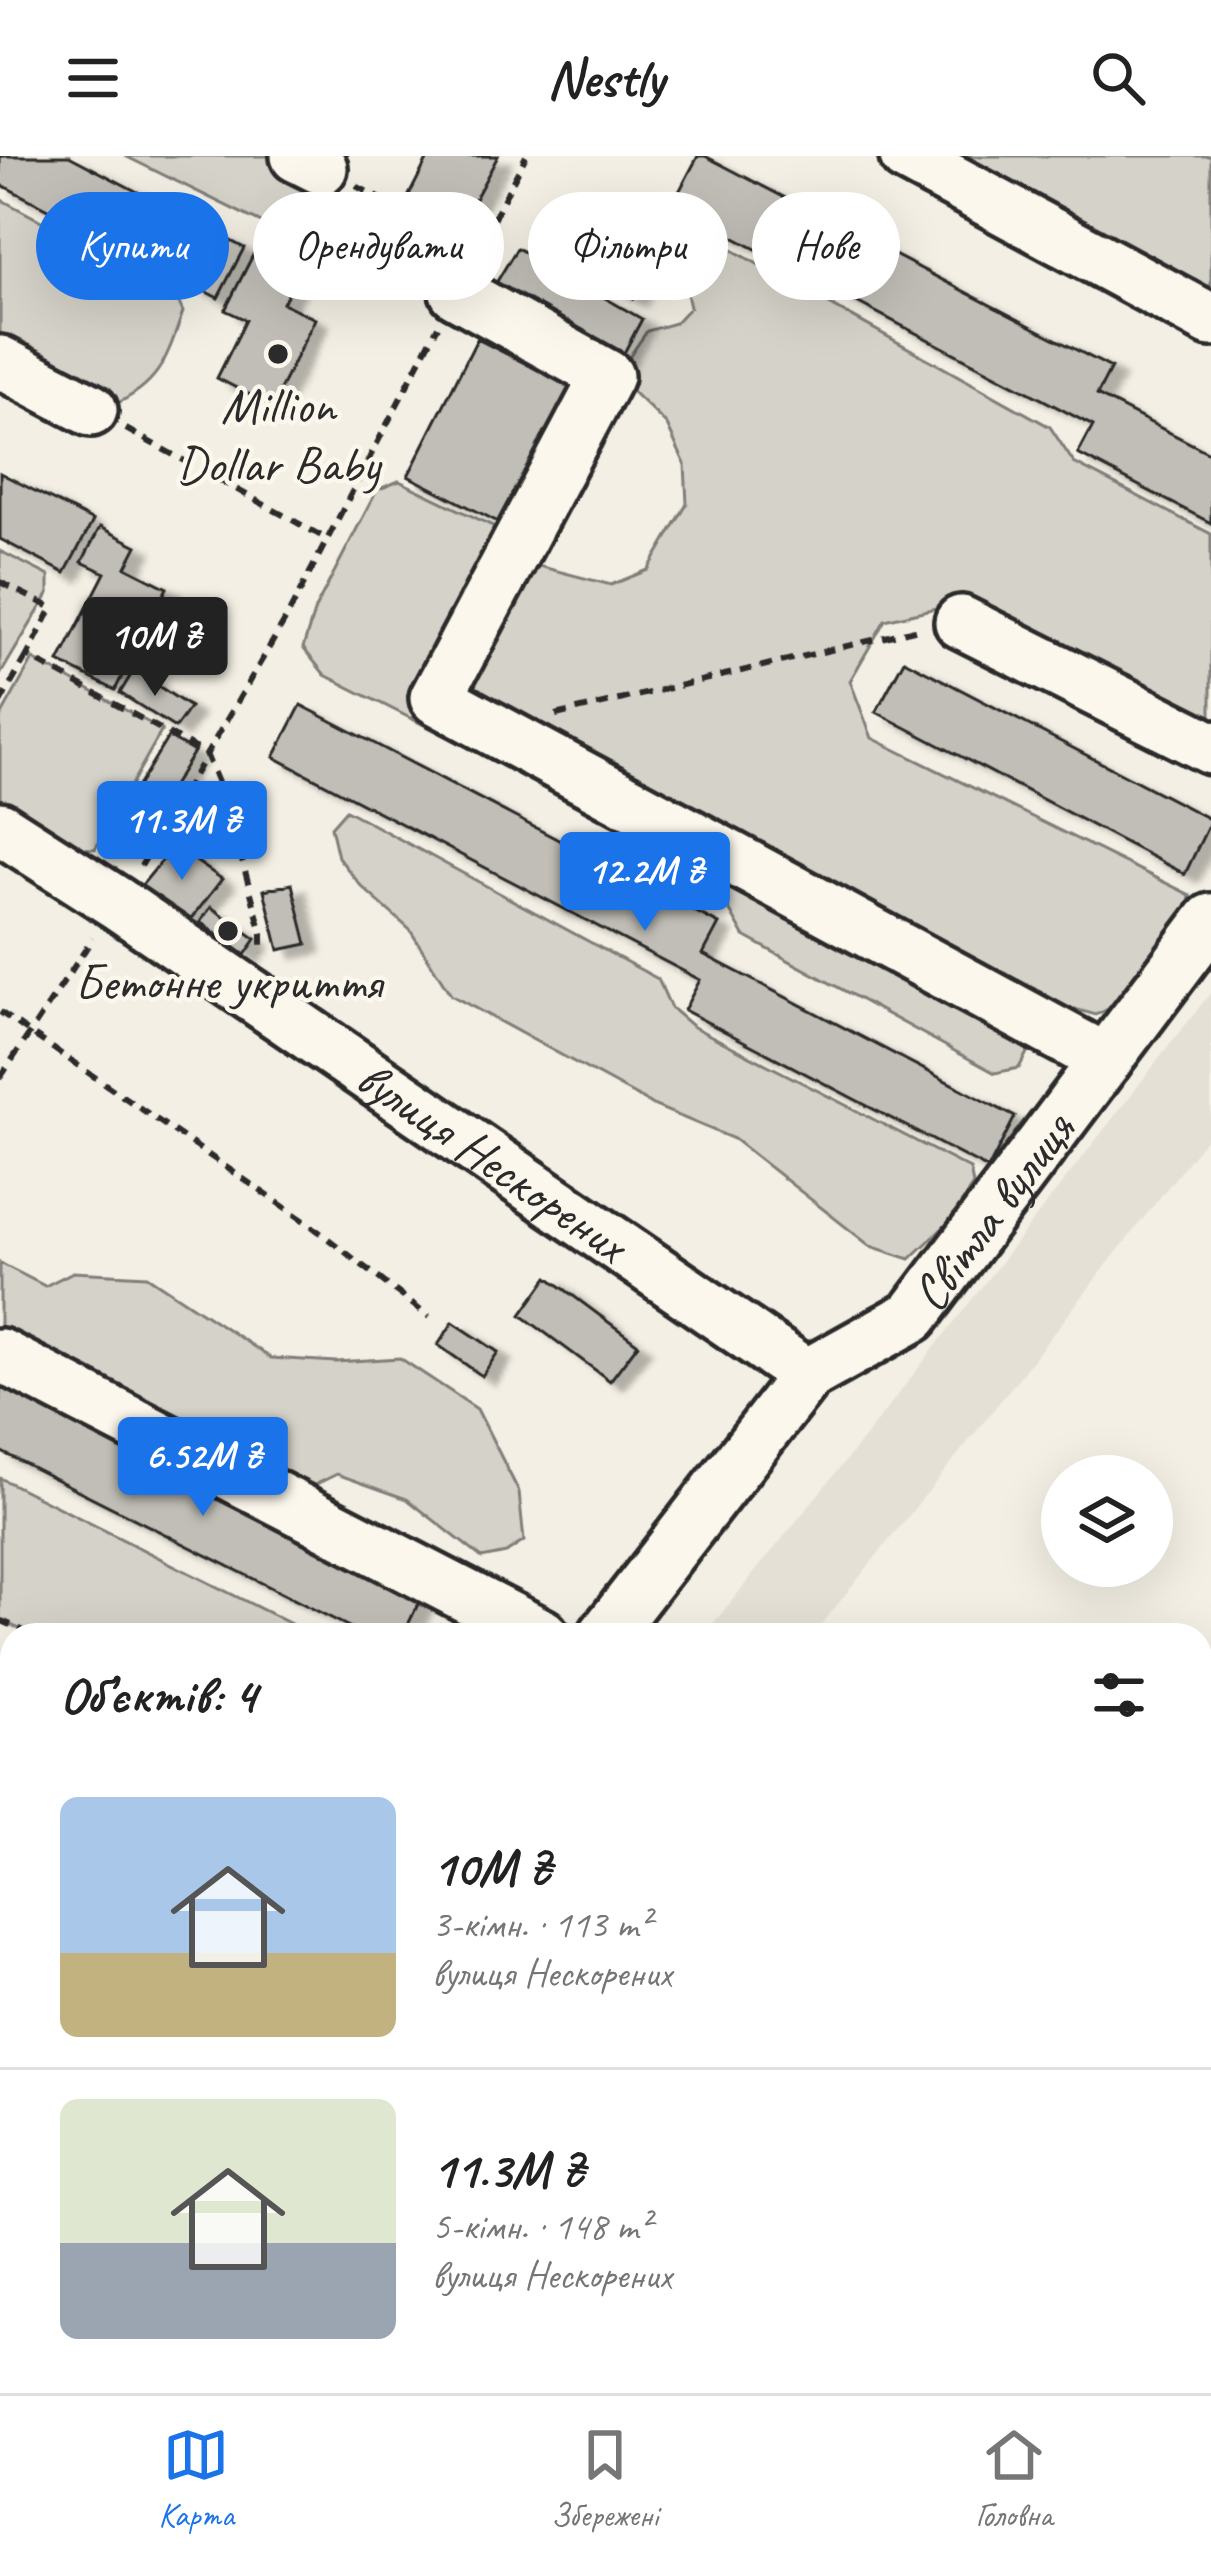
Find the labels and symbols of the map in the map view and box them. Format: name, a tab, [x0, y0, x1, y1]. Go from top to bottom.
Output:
marker: Million Dollar Baby	[265, 341, 291, 367]
place label: Million Dollar Baby	[176, 373, 383, 496]
pin: 10M ₴	[71, 597, 239, 699]
pin: 11.3M ₴	[71, 781, 293, 883]
pin: 12.2M ₴	[534, 832, 756, 934]
marker: Бетонне укриття	[215, 918, 241, 944]
place label: Бетонне укриття	[74, 950, 385, 1014]
street label: вулиця Нескорених	[344, 1046, 642, 1278]
street label: Світла вулиця	[897, 1098, 1089, 1324]
pin: 6.52M ₴	[92, 1417, 314, 1519]

